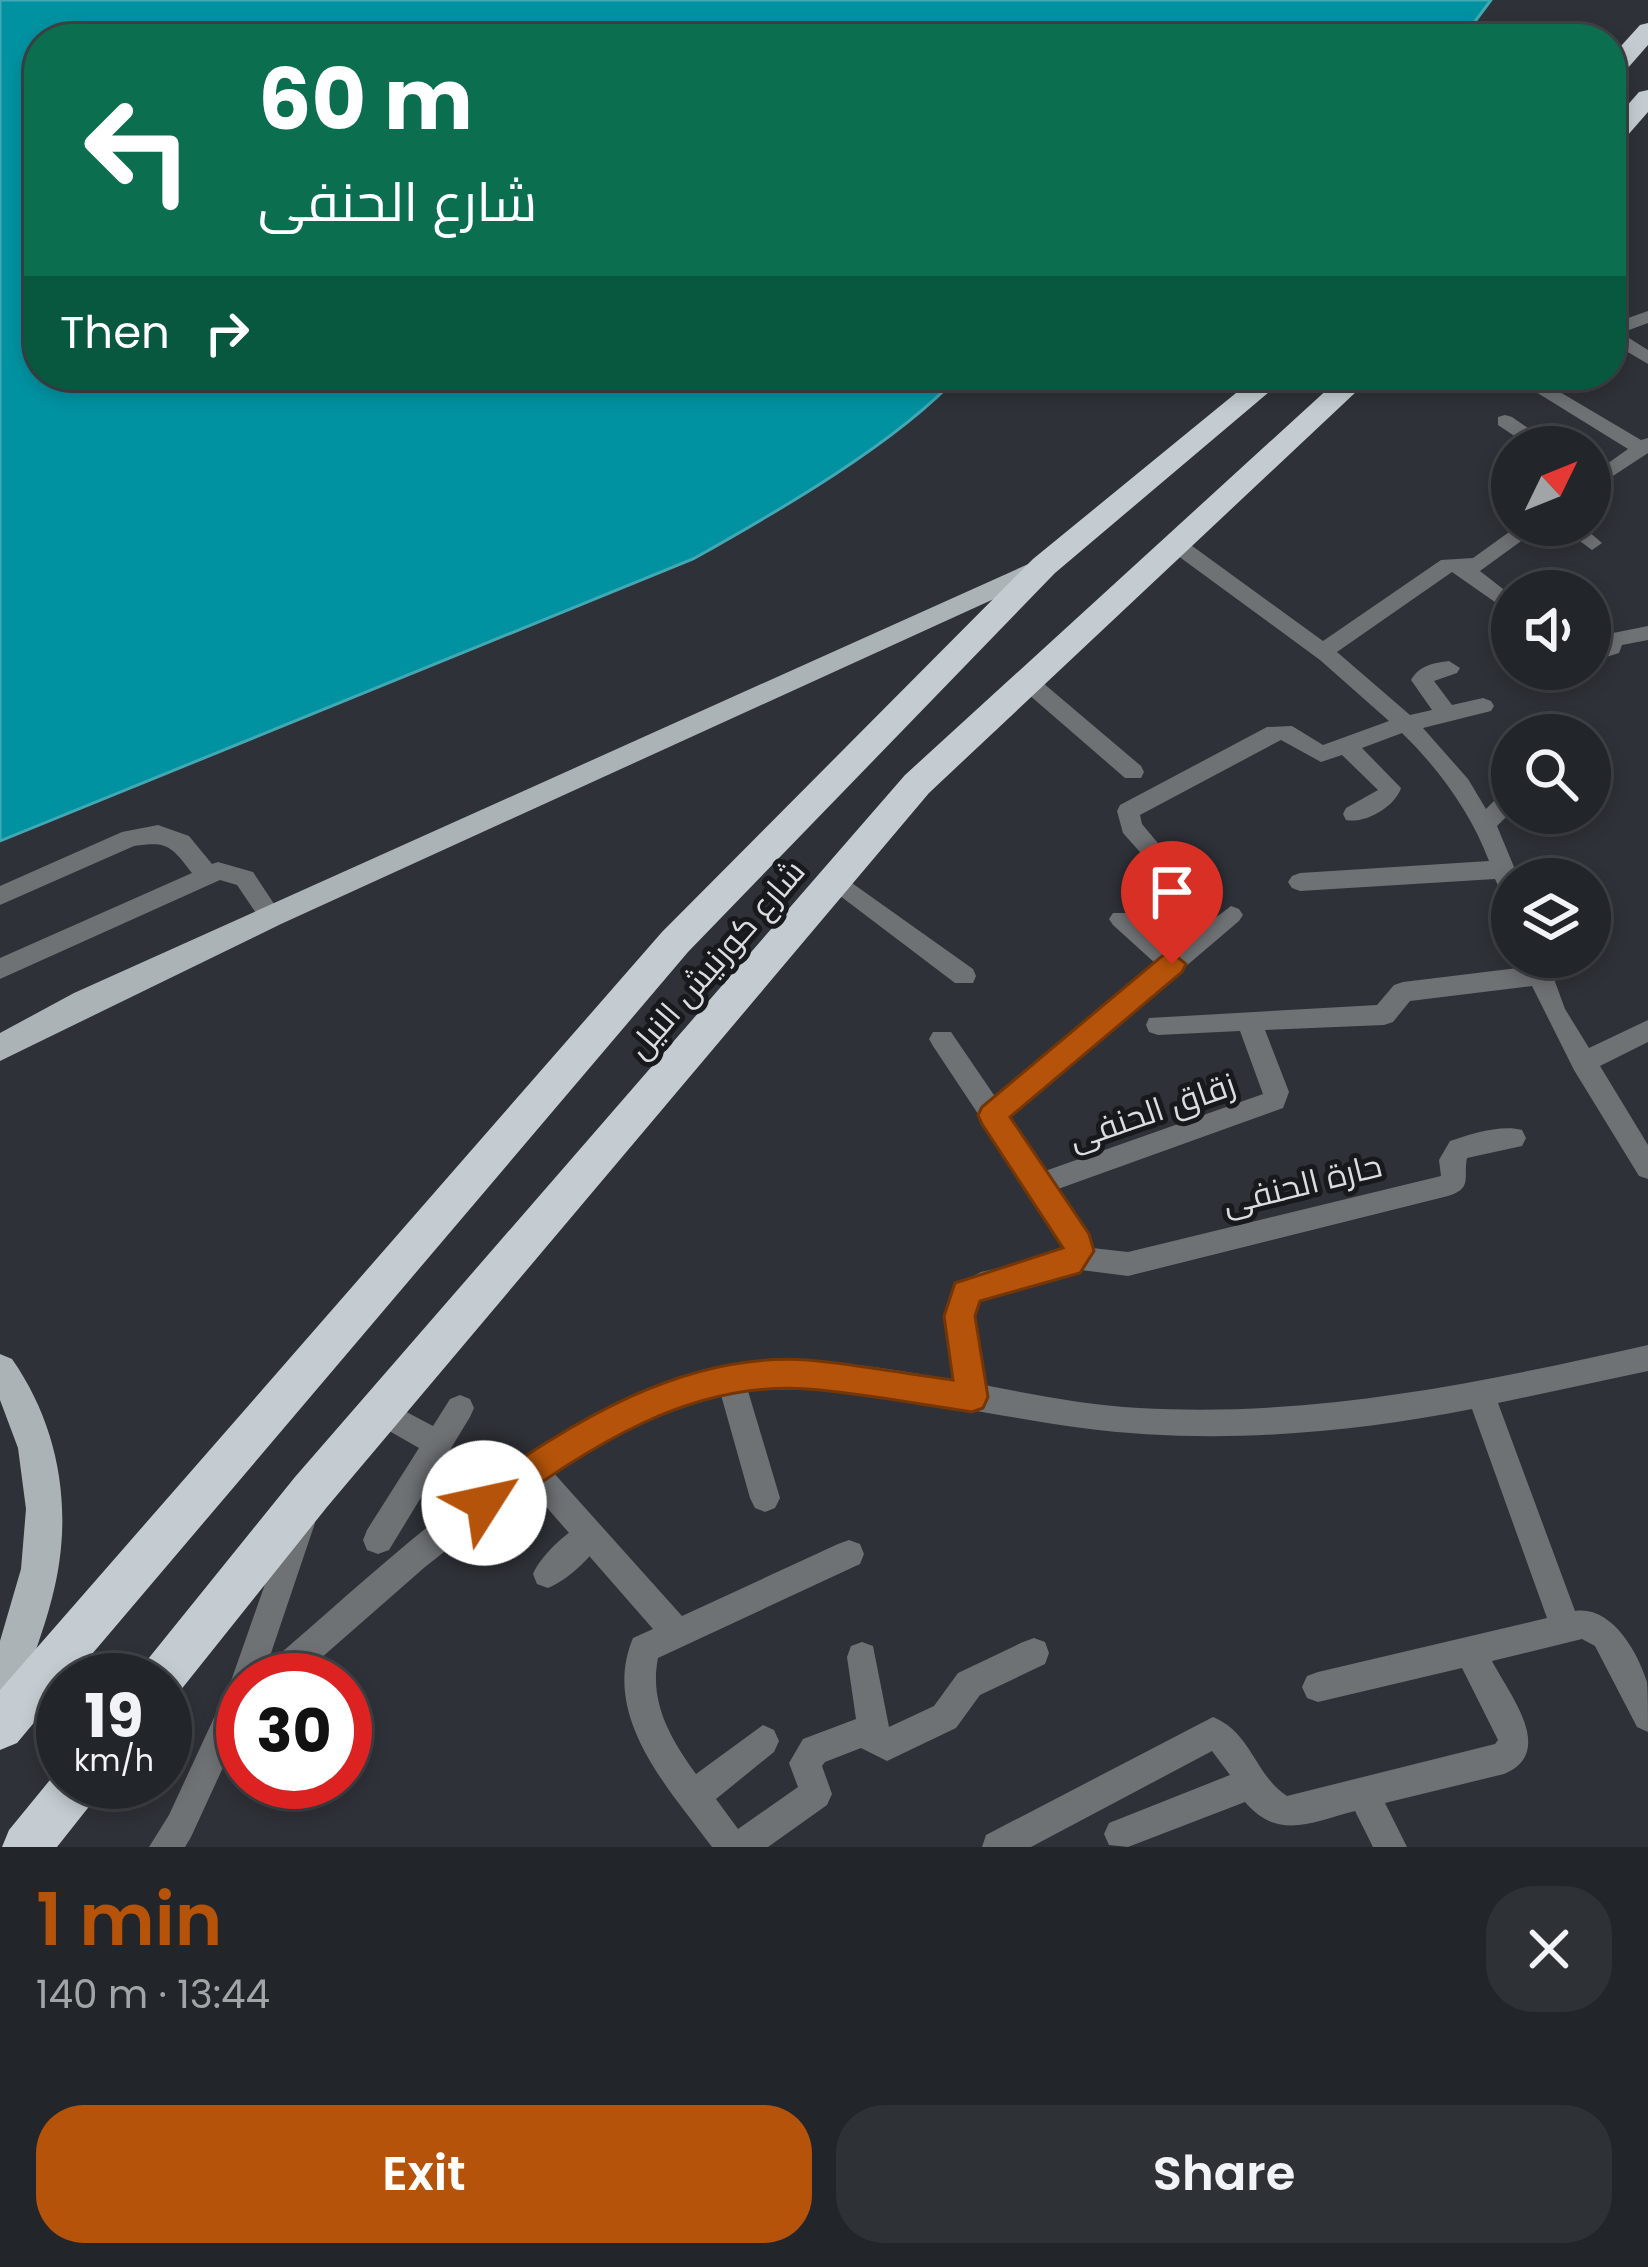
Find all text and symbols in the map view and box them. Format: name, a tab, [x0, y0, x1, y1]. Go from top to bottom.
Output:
text: 60 m	[258, 41, 473, 158]
icon: left	[60, 72, 216, 228]
text: شارع الحنفى	[258, 164, 537, 240]
icon: right	[194, 300, 260, 366]
text: Then	[60, 301, 170, 364]
north arrow	[1491, 426, 1611, 546]
map controls	[1491, 426, 1611, 978]
button: sound	[1491, 570, 1611, 690]
button: search	[1491, 714, 1611, 834]
pin	[1121, 841, 1223, 964]
street label: شارع كورنيش النيل	[616, 849, 816, 1069]
button: layers	[1491, 858, 1611, 978]
icon: arrive	[1139, 859, 1205, 925]
street label: زقاق الحنفى	[1062, 1061, 1242, 1161]
street label: حارة الحنفى	[1217, 1142, 1387, 1226]
position arrow	[421, 1440, 547, 1566]
speed limit sign: 30	[216, 1653, 372, 1809]
text: 19	[84, 1674, 144, 1758]
text: km/h	[74, 1739, 154, 1782]
text: 1 min	[36, 1869, 222, 1970]
button: close	[1486, 1886, 1612, 2012]
text: 140 m · 13:44	[36, 1967, 270, 2022]
button: Exit	[36, 2105, 812, 2243]
button: Share	[836, 2105, 1612, 2243]

